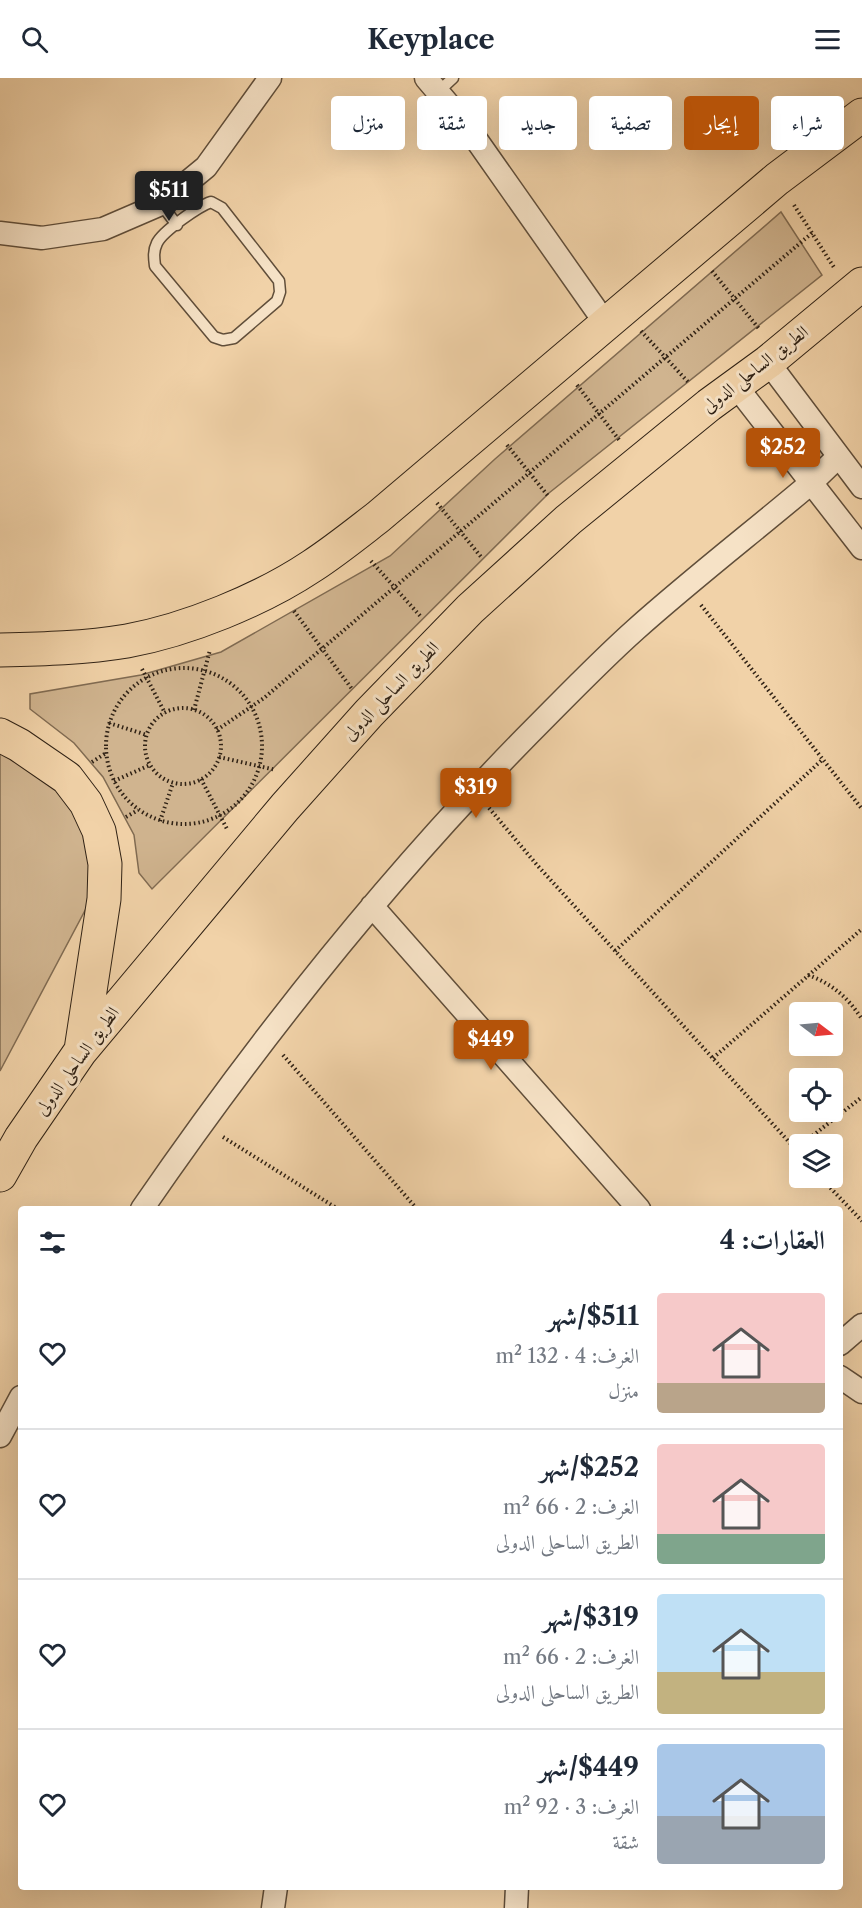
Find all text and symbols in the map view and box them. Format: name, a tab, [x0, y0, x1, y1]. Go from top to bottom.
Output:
icon: search	[18, 23, 51, 56]
text: Keyplace	[367, 23, 495, 56]
icon: menu	[811, 23, 844, 56]
chip: منزل	[331, 96, 405, 150]
chip: شقة	[417, 96, 487, 150]
chip: جديد	[499, 96, 577, 150]
chip: تصفية	[589, 96, 672, 150]
chip: إيجار	[684, 96, 759, 150]
chip: شراء	[771, 96, 844, 150]
pin: $511	[133, 171, 205, 222]
text: $511	[149, 178, 189, 202]
street label: الطريق الساحلى الدولى	[697, 321, 814, 419]
pin: $252	[747, 428, 819, 479]
text: $252	[760, 435, 806, 459]
street label: الطريق الساحلى الدولى	[338, 637, 445, 746]
pin: $319	[440, 768, 512, 819]
text: $319	[454, 775, 498, 799]
street label: الطريق الساحلى الدولى	[30, 1002, 125, 1121]
north arrow	[789, 1002, 843, 1056]
map controls	[789, 1002, 843, 1188]
pin: $449	[455, 1020, 527, 1071]
text: $449	[468, 1027, 514, 1051]
button: locate	[789, 1068, 843, 1122]
button: layers	[789, 1134, 843, 1188]
text: العقارات: 4	[720, 1224, 825, 1256]
icon: filters	[36, 1226, 69, 1259]
text: $511/شهر	[547, 1300, 639, 1332]
icon: home	[705, 1317, 777, 1389]
icon: heart	[36, 1337, 69, 1370]
text: الغرف: 4 · 132 m²	[495, 1344, 639, 1368]
text: منزل	[608, 1379, 639, 1403]
text: $252/شهر	[540, 1451, 639, 1483]
icon: home	[705, 1468, 777, 1540]
icon: heart	[36, 1488, 69, 1521]
text: الغرف: 2 · 66 m²	[503, 1495, 639, 1519]
text: الطريق الساحلى الدولى	[496, 1530, 639, 1554]
text: $319/شهر	[543, 1601, 639, 1633]
icon: home	[705, 1618, 777, 1690]
icon: heart	[36, 1638, 69, 1671]
text: الغرف: 2 · 66 m²	[503, 1645, 639, 1669]
text: الطريق الساحلى الدولى	[496, 1680, 639, 1704]
text: $449/شهر	[539, 1751, 639, 1783]
icon: home	[705, 1768, 777, 1840]
icon: heart	[36, 1788, 69, 1821]
text: الغرف: 3 · 92 m²	[504, 1795, 639, 1819]
text: شقة	[613, 1830, 639, 1854]

